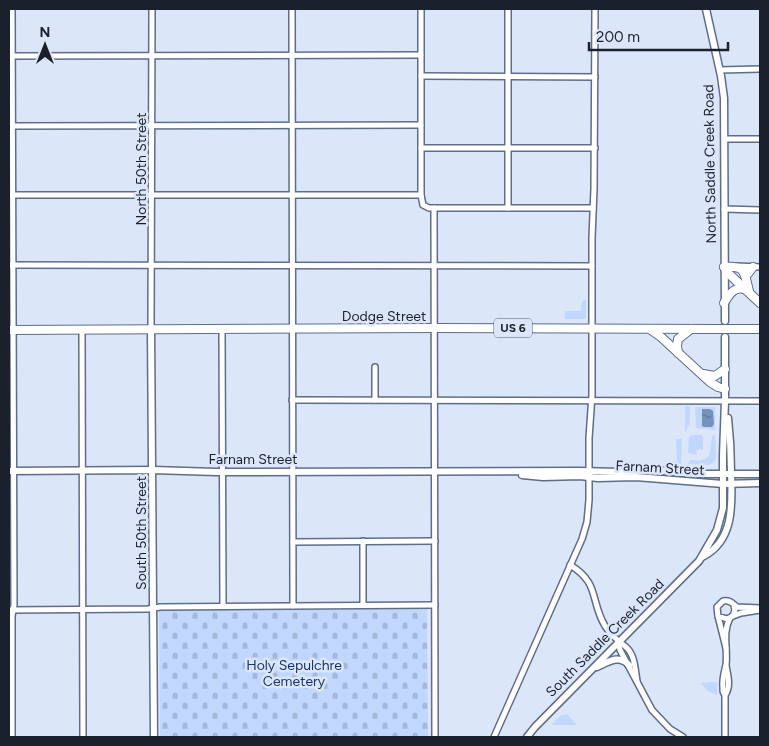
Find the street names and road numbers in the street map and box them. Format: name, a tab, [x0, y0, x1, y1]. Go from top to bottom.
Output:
street label: North Saddle Creek Road	[700, 84, 720, 244]
street label: North 50th Street	[133, 112, 150, 226]
street label: Dodge Street	[342, 308, 426, 325]
road number: US 6	[494, 318, 532, 338]
street label: Farnam Street	[209, 451, 297, 468]
street label: Farnam Street	[615, 457, 705, 479]
street label: South 50th Street	[133, 476, 150, 590]
street label: South Saddle Creek Road	[542, 575, 668, 701]

